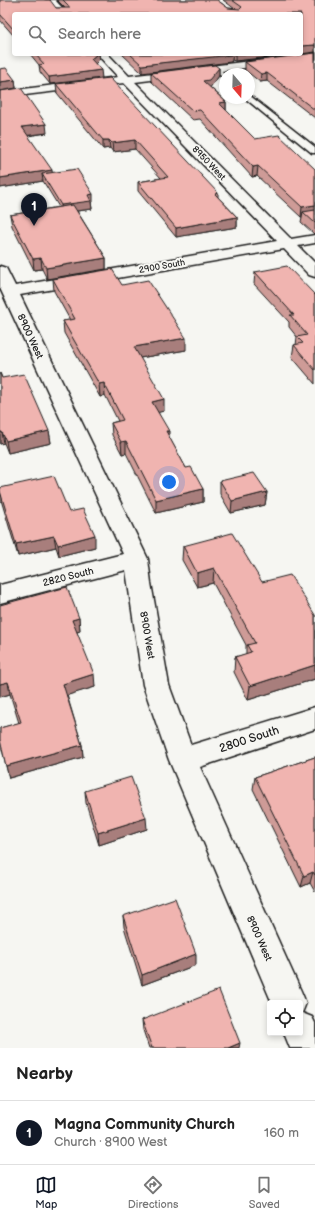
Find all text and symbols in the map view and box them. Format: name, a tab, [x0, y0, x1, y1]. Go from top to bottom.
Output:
search box	[12, 12, 303, 56]
icon: search	[26, 23, 48, 45]
text: Search here	[58, 25, 141, 44]
north arrow	[219, 68, 255, 104]
street label: 8950 West	[190, 144, 228, 183]
pin: 1	[21, 193, 47, 226]
street label: 2900 South	[138, 257, 186, 276]
street label: 8900 West	[14, 312, 46, 361]
your location	[159, 472, 179, 492]
street label: 2820 South	[42, 565, 95, 589]
street label: 8900 West	[137, 610, 157, 660]
street label: 2800 South	[217, 723, 281, 756]
street label: 8900 West	[244, 914, 274, 963]
map controls	[267, 1000, 303, 1036]
button: locate	[267, 1000, 303, 1036]
text: Nearby	[16, 1064, 73, 1084]
text: Magna Community Church	[54, 1115, 235, 1134]
text: 1	[26, 1125, 32, 1141]
text: 160 m	[264, 1125, 299, 1141]
text: Church · 8900 West	[54, 1134, 167, 1150]
tab: Map	[35, 1174, 57, 1211]
tab: Directions	[128, 1174, 178, 1211]
tab: Saved	[249, 1174, 280, 1211]

